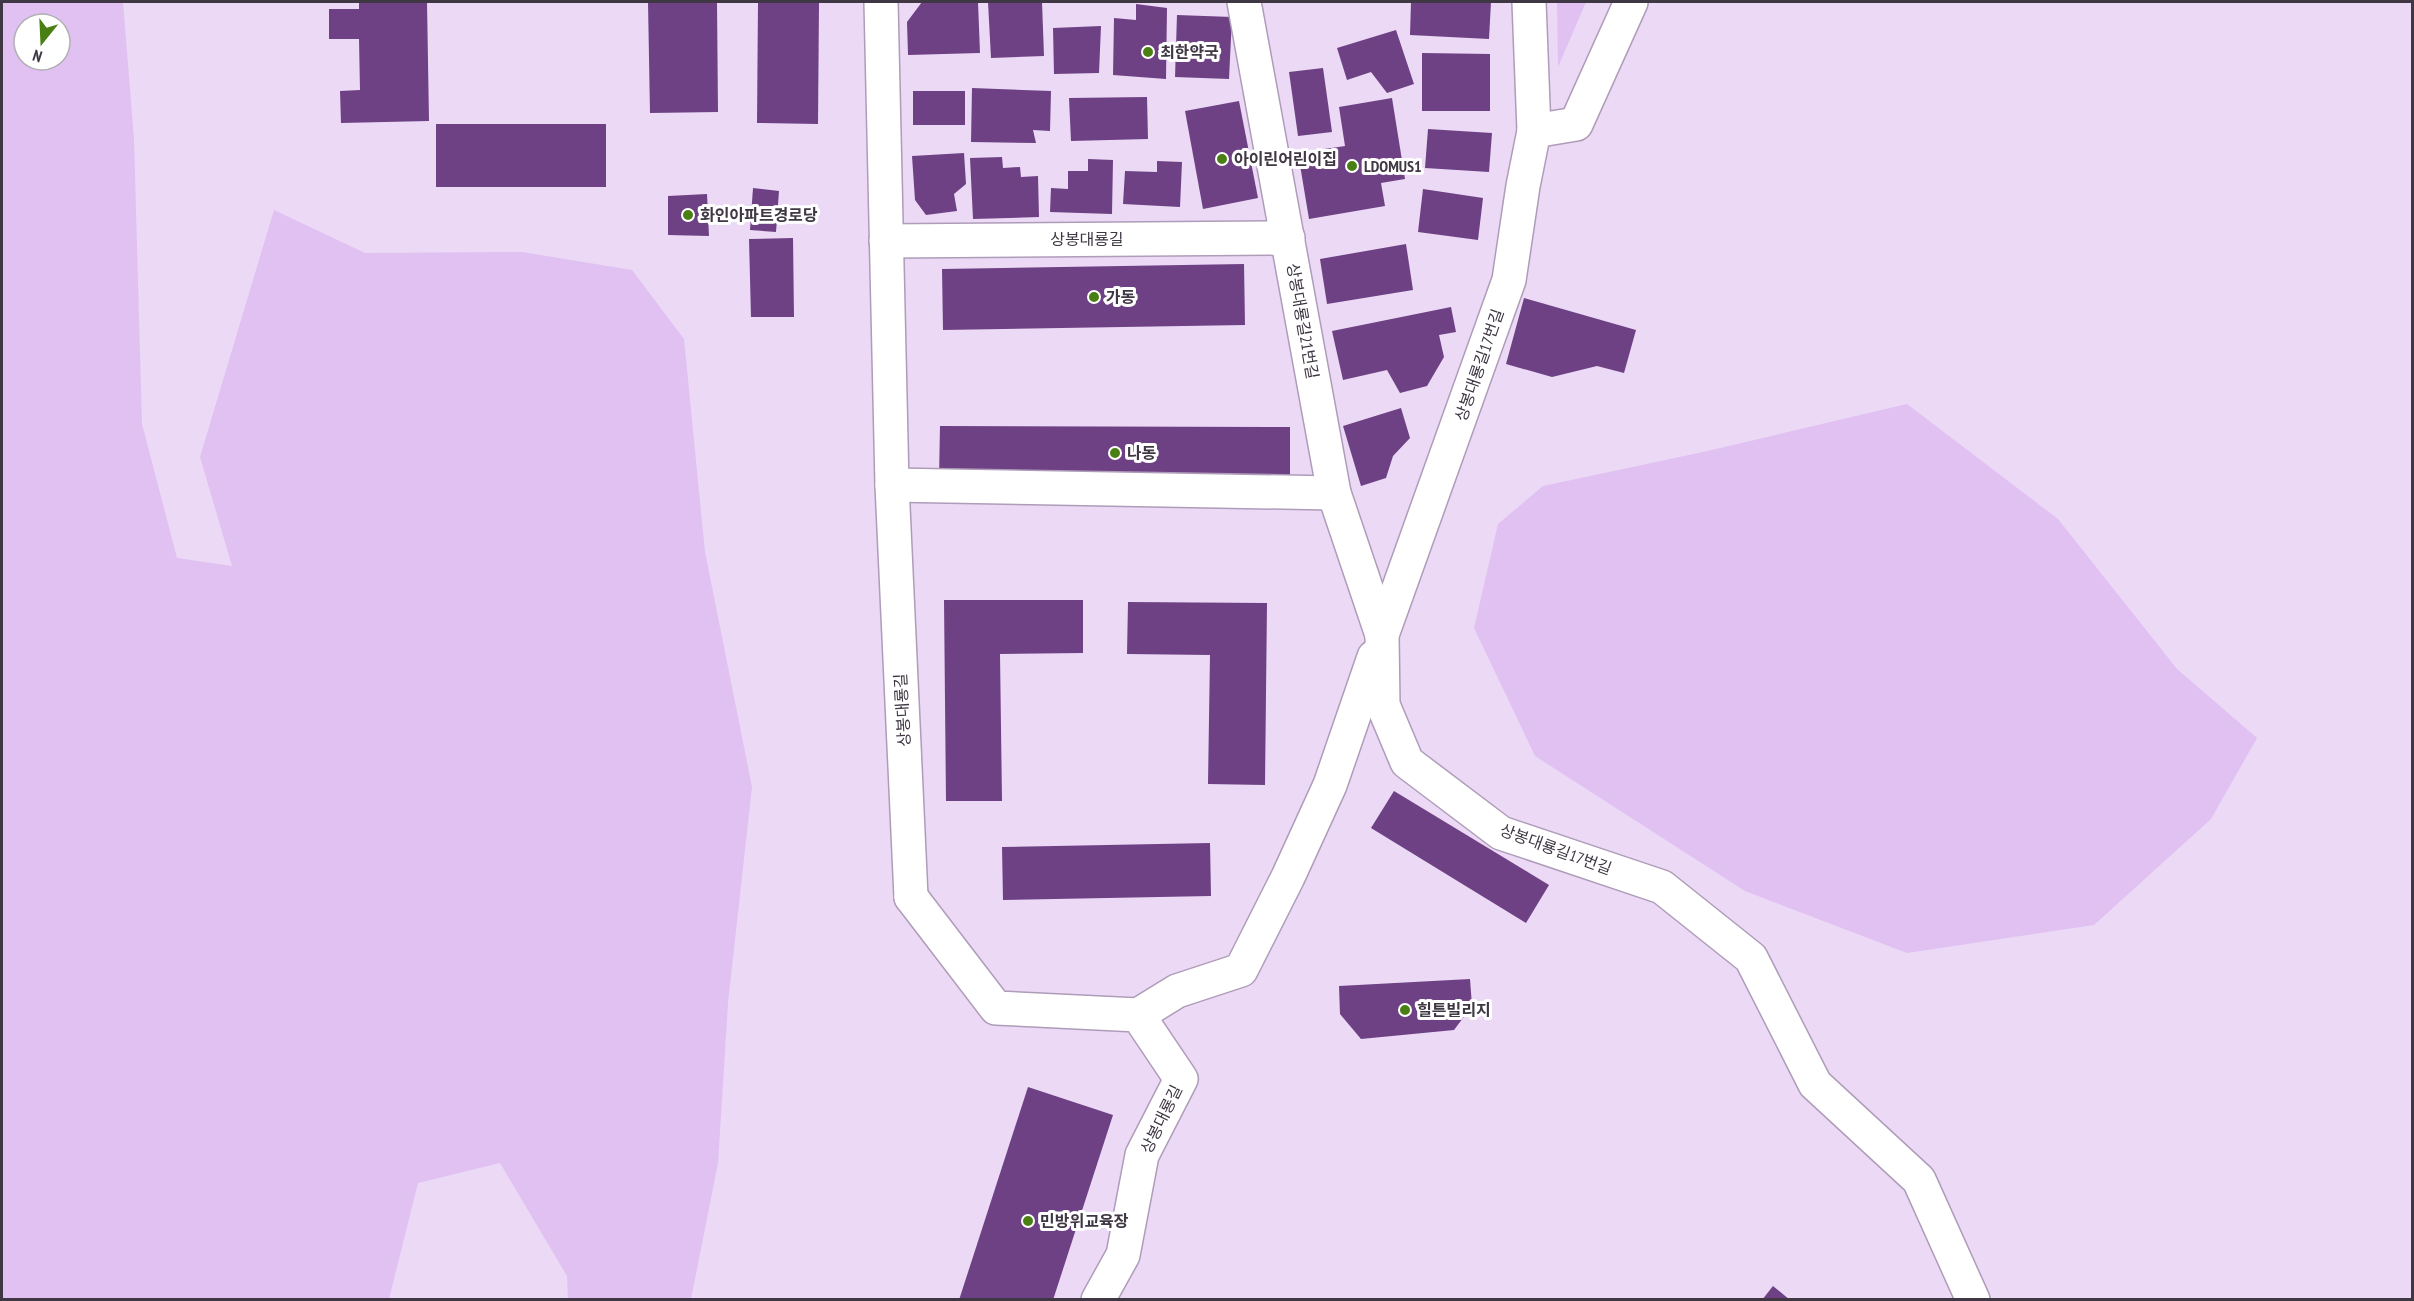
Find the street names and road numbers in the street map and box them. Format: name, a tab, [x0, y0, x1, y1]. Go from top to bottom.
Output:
street label: 상봉대룡길	[1050, 229, 1124, 249]
street label: 상봉대룡길21번길	[1283, 261, 1323, 381]
street label: 상봉대룡길17번길	[1450, 306, 1508, 424]
street label: 상봉대룡길	[890, 673, 914, 747]
street label: 상봉대룡길17번길	[1497, 820, 1615, 878]
street label: 상봉대룡길	[1136, 1082, 1186, 1156]

